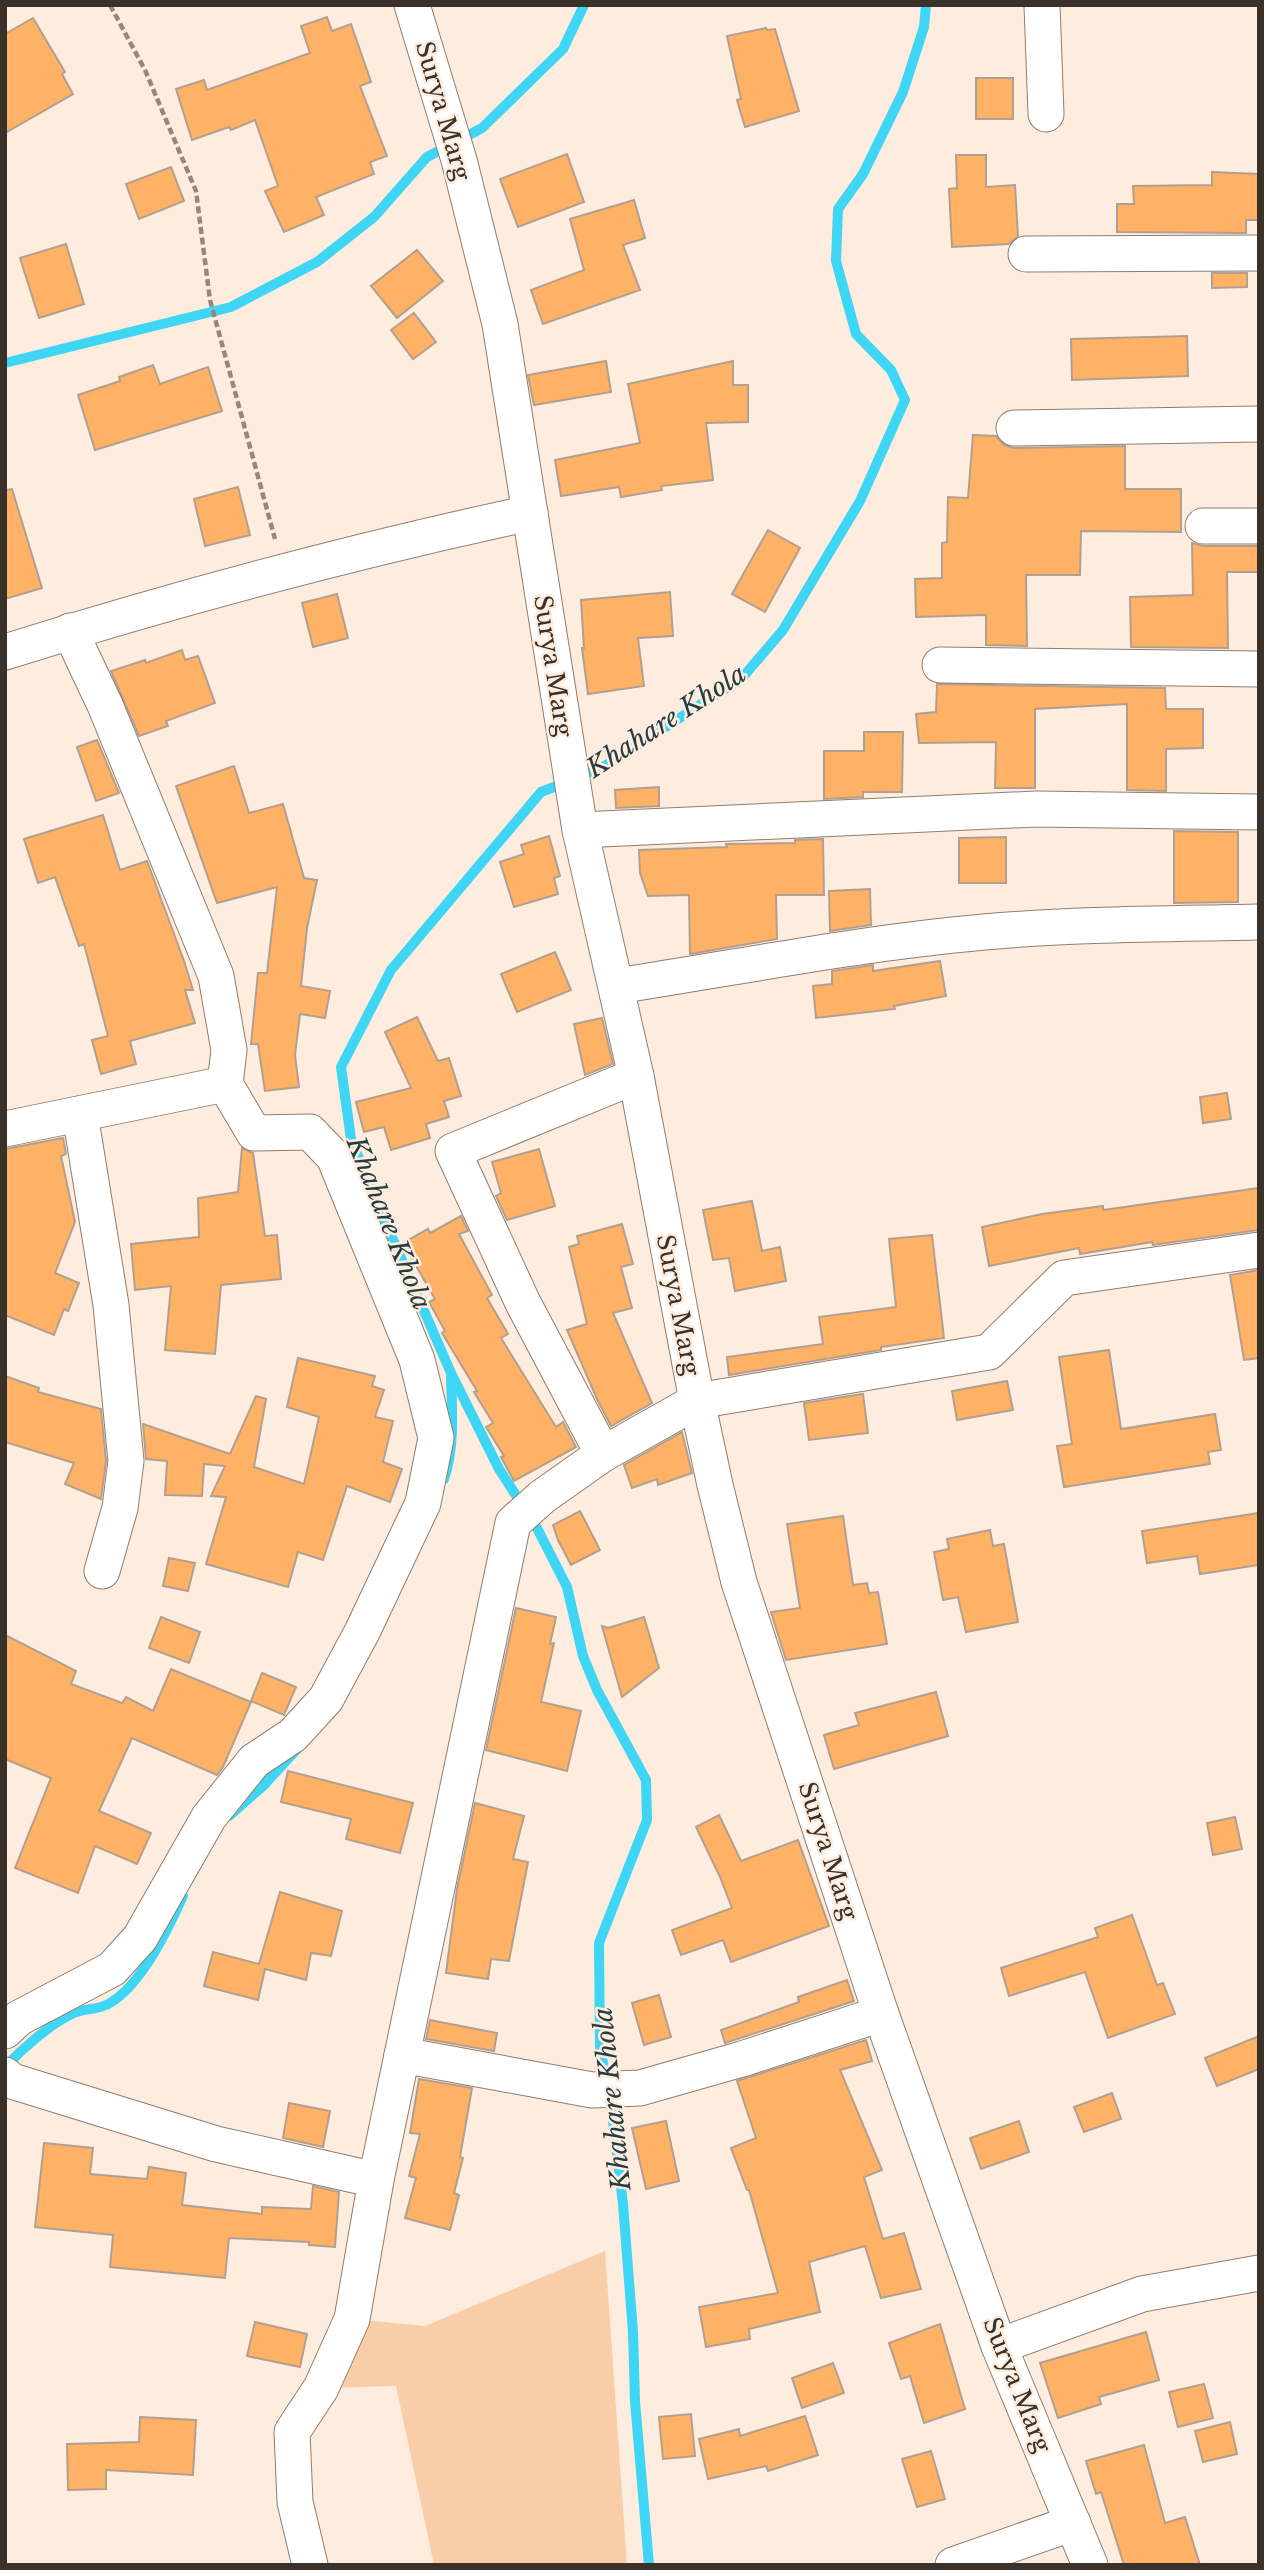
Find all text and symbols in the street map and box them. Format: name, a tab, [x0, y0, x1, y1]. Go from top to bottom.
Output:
street label: Surya Marg	[410, 38, 477, 184]
street label: Surya Marg	[528, 593, 579, 740]
water label: Khahare Khola	[579, 657, 752, 785]
water label: Khahare Khola	[339, 1131, 438, 1314]
street label: Surya Marg	[651, 1232, 707, 1379]
street label: Surya Marg	[793, 1778, 865, 1924]
water label: Khahare Khola	[586, 2006, 638, 2193]
street label: Surya Marg	[977, 2313, 1058, 2457]

